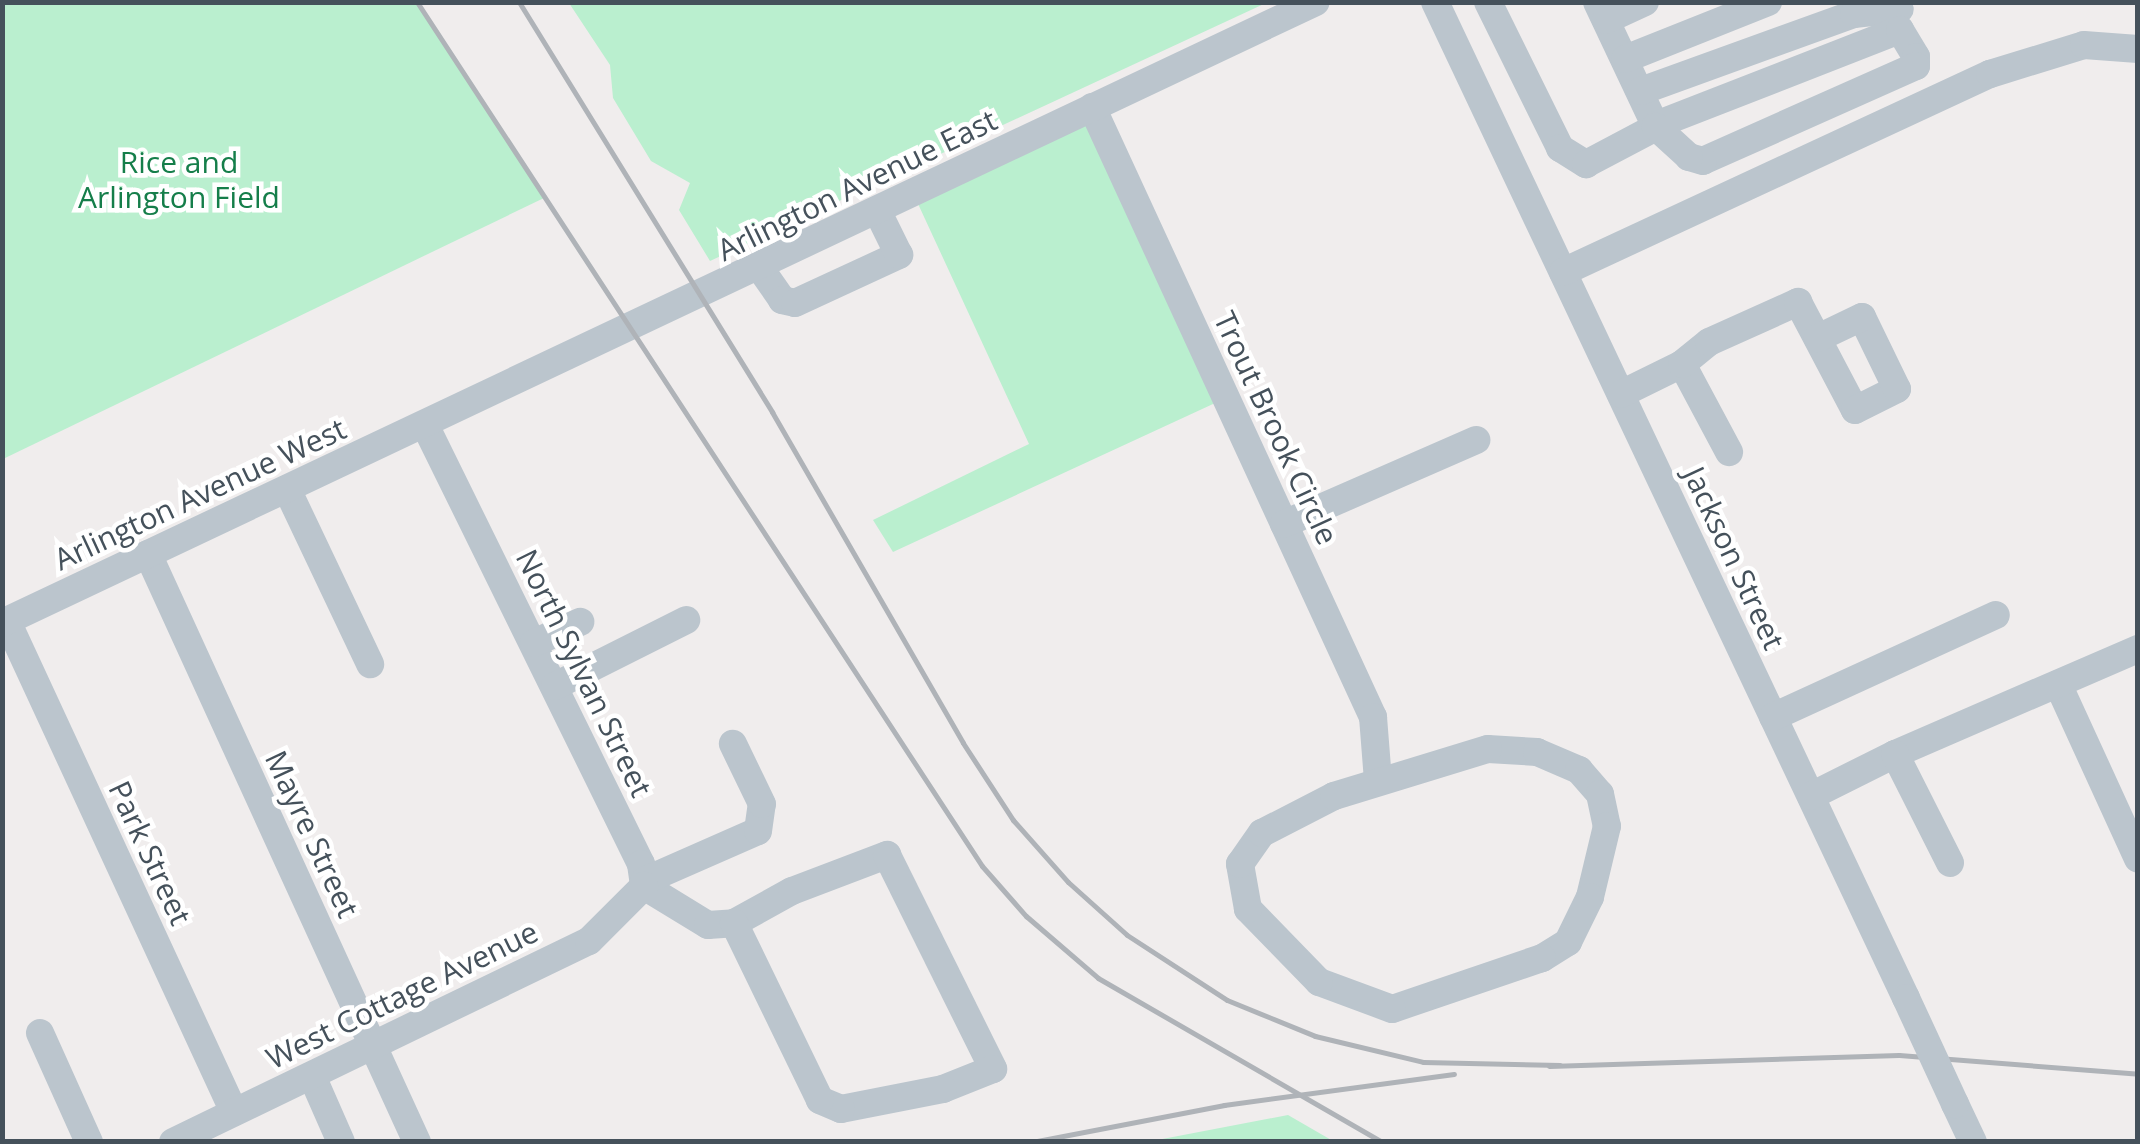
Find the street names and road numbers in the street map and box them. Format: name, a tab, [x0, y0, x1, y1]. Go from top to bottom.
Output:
street label: Arlington Avenue East	[711, 102, 1003, 268]
street label: Trout Brook Circle	[1206, 306, 1346, 550]
street label: Arlington Avenue West	[48, 411, 352, 577]
street label: Jackson Street	[1676, 461, 1792, 655]
street label: North Sylvan Street	[509, 544, 659, 802]
street label: Mayre Street	[258, 745, 366, 923]
street label: Park Street	[101, 775, 199, 931]
street label: West Cottage Avenue	[260, 914, 544, 1076]

